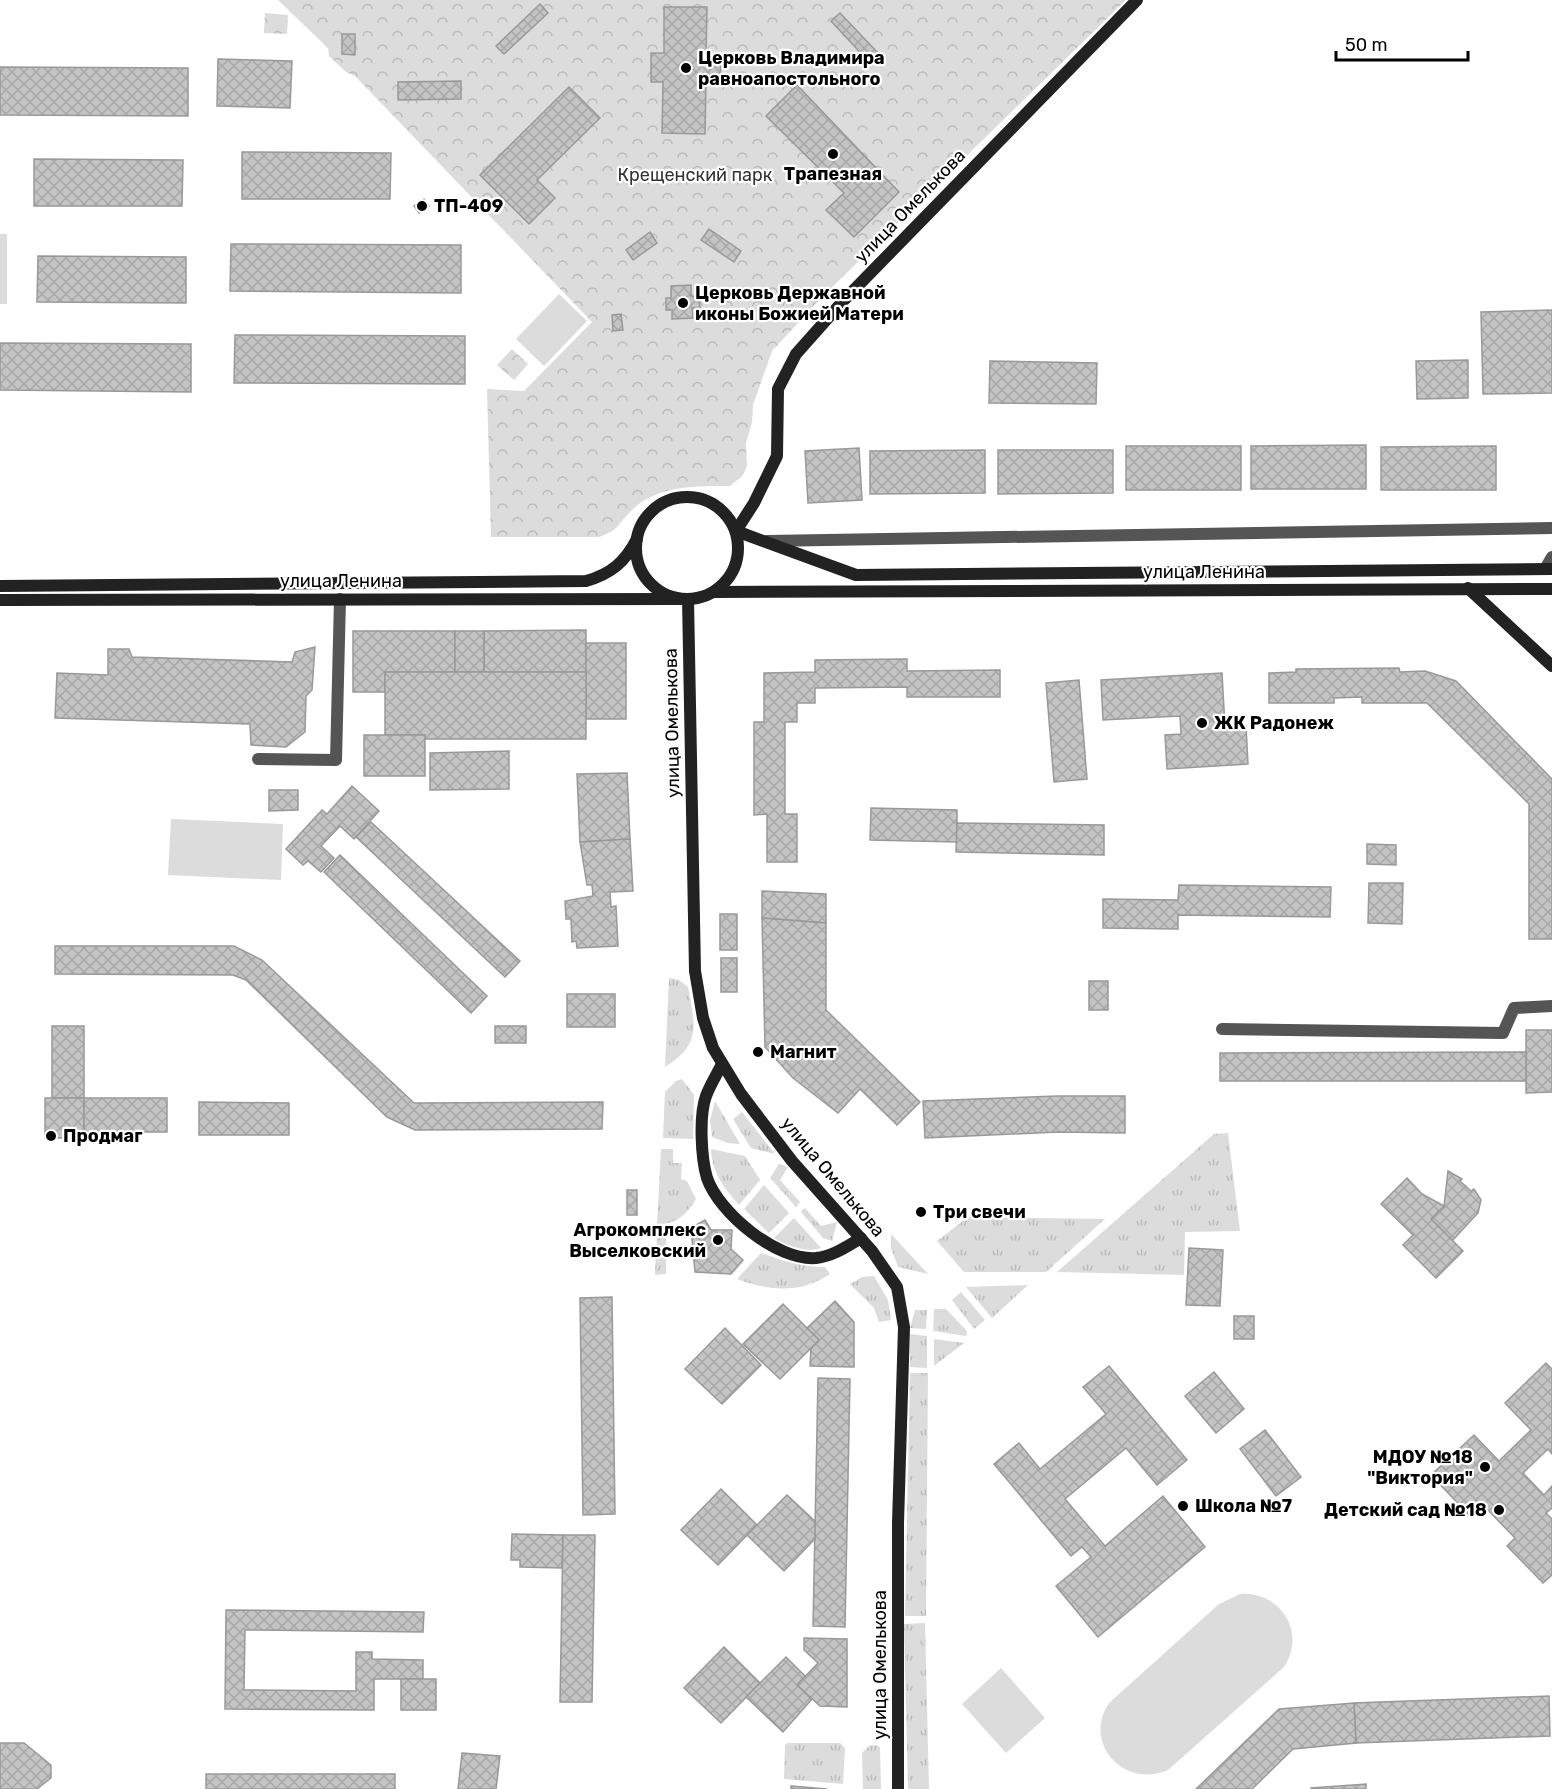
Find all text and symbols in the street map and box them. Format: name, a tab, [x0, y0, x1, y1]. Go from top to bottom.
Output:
scale bar	[1336, 24, 1468, 62]
text: 50 m	[1345, 34, 1388, 56]
place label: Церковь Владимира равноапостольного	[698, 47, 885, 90]
marker: Церковь Владимира равноапостольного	[679, 61, 693, 75]
street label: улица Омелькова	[850, 145, 970, 267]
marker: Трапезная	[826, 147, 840, 161]
place label: Трапезная	[784, 163, 882, 185]
park label: Крещенский парк	[618, 164, 773, 186]
place label: ТП-409	[434, 195, 503, 217]
marker: ТП-409	[415, 199, 429, 213]
place label: Церковь Державной иконы Божией Матери	[695, 282, 904, 325]
marker: Церковь Державной иконы Божией Матери	[676, 296, 690, 310]
street label: улица Ленина	[1143, 561, 1265, 583]
street label: улица Ленина	[280, 570, 402, 592]
street label: улица Омелькова	[660, 648, 684, 798]
place label: ЖК Радонеж	[1214, 712, 1334, 734]
marker: ЖК Радонеж	[1195, 716, 1209, 730]
place label: Магнит	[770, 1041, 837, 1063]
marker: Магнит	[751, 1045, 765, 1059]
street label: улица Омелькова	[776, 1113, 890, 1241]
place label: Продмаг	[63, 1125, 143, 1147]
marker: Продмаг	[44, 1129, 58, 1143]
place label: Три свечи	[933, 1201, 1026, 1223]
marker: Три свечи	[914, 1205, 928, 1219]
place label: Агрокомплекс Выселковский	[569, 1219, 706, 1262]
marker: Агрокомплекс Выселковский	[711, 1233, 725, 1247]
place label: МДОУ №18 "Виктория"	[1367, 1446, 1473, 1489]
marker: МДОУ №18 "Виктория"	[1478, 1460, 1492, 1474]
place label: Школа №7	[1195, 1495, 1292, 1517]
marker: Школа №7	[1176, 1499, 1190, 1513]
place label: Детский сад №18	[1324, 1499, 1487, 1521]
marker: Детский сад №18	[1492, 1503, 1506, 1517]
street label: улица Омелькова	[869, 1590, 891, 1740]

